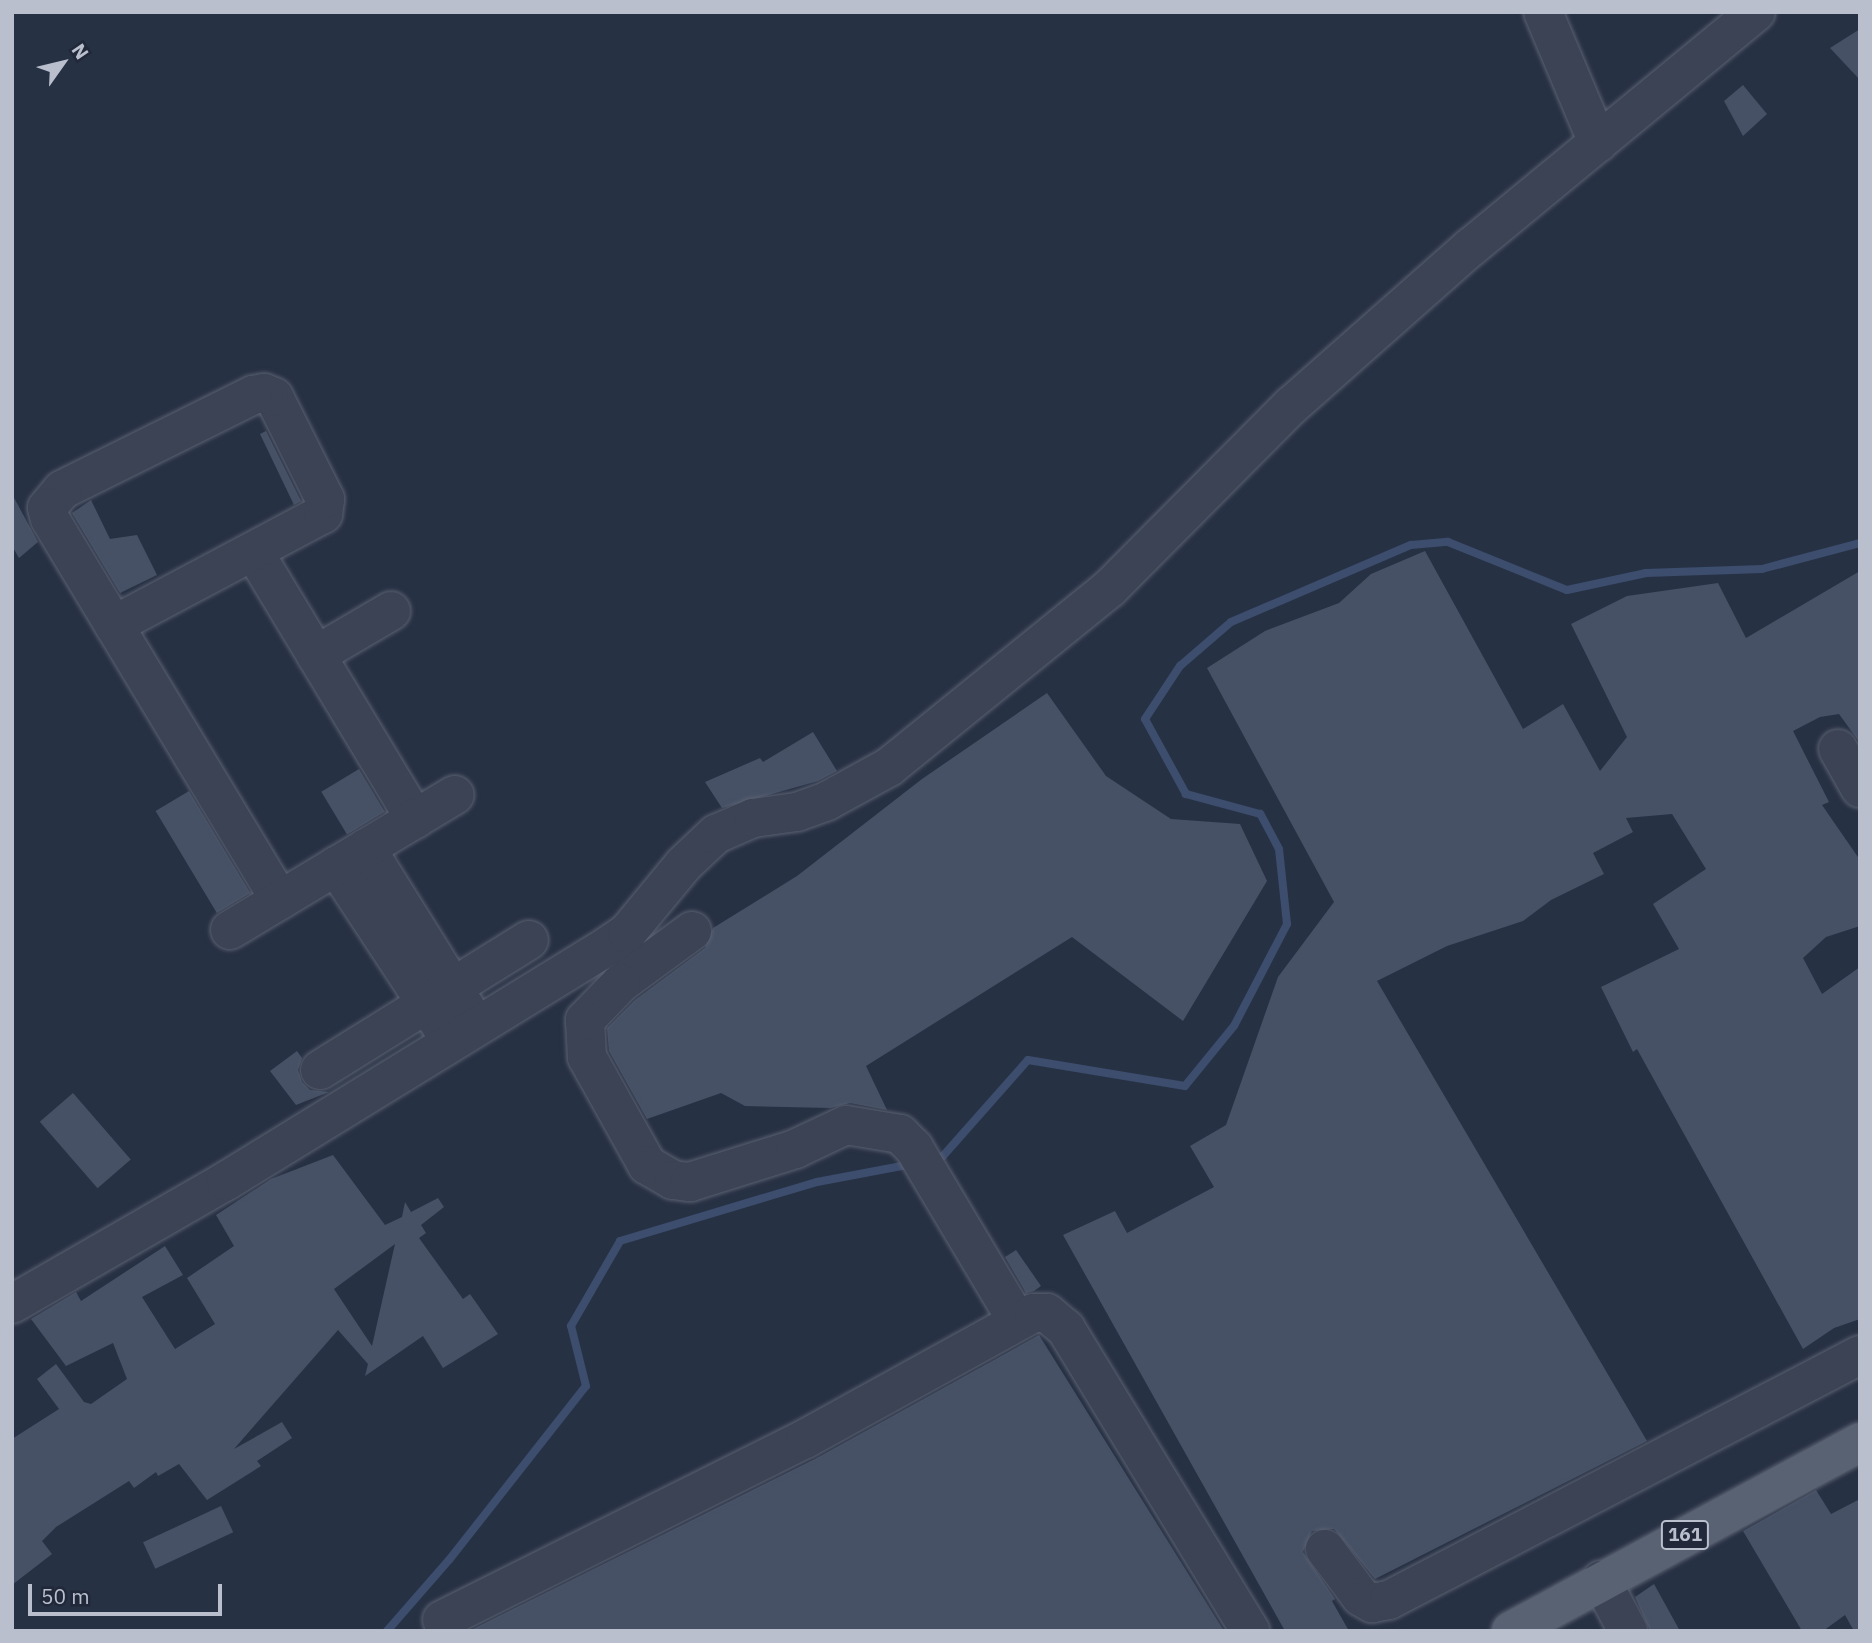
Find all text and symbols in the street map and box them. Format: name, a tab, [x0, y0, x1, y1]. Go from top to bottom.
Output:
north arrow	[28, 28, 98, 98]
text: N	[67, 39, 94, 64]
road number: 161	[1660, 1520, 1710, 1550]
scale bar	[32, 1570, 226, 1614]
text: 50 m	[41, 1582, 90, 1610]

